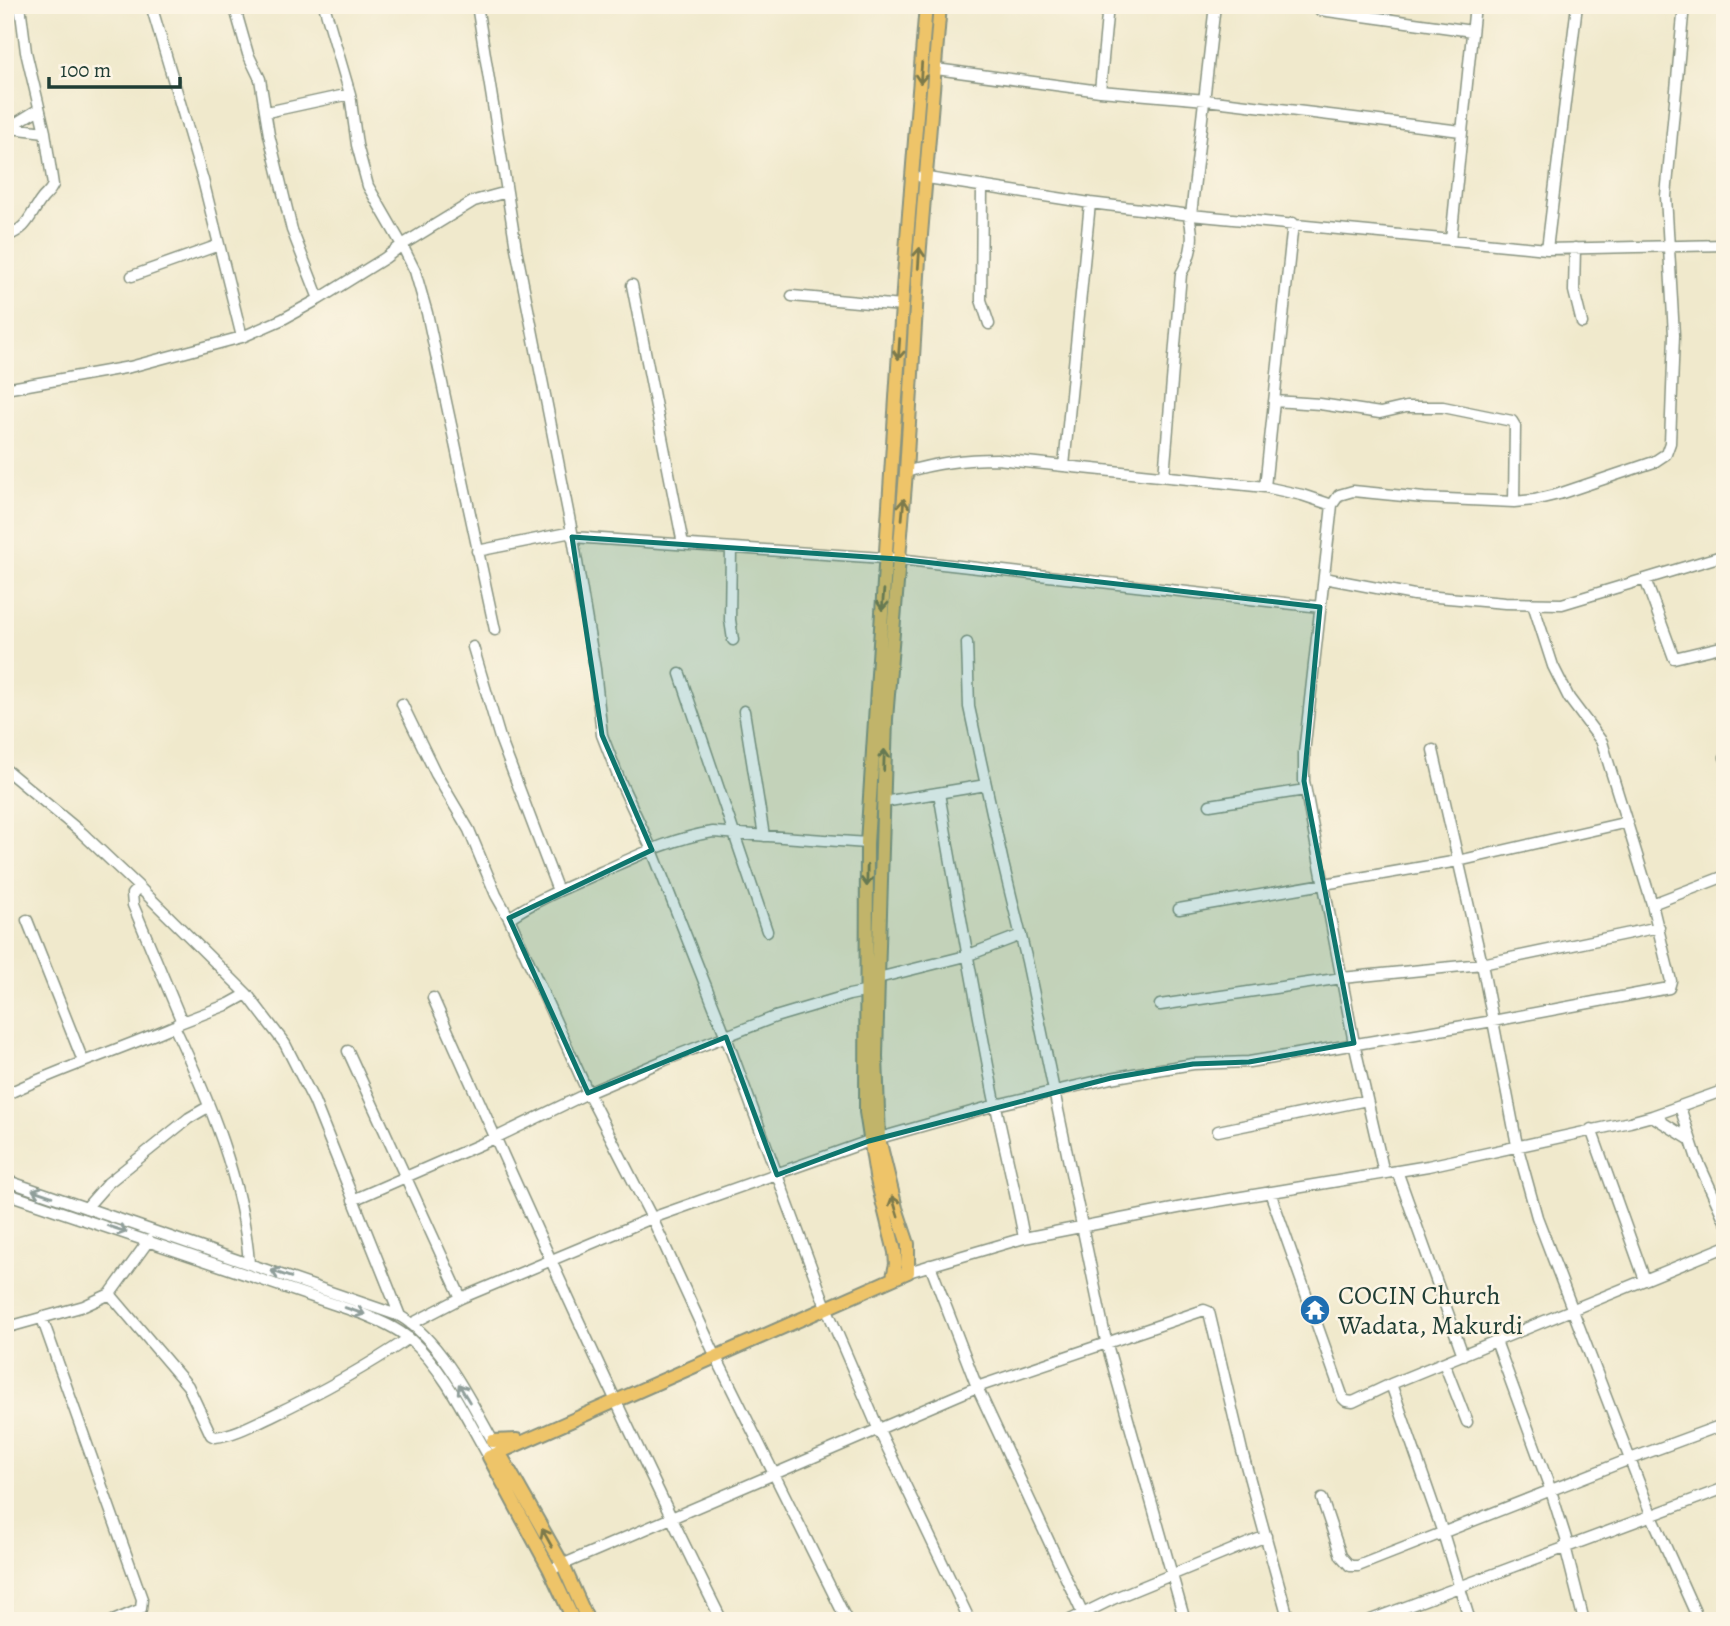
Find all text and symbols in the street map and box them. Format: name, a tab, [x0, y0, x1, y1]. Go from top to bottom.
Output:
scale bar	[49, 46, 180, 90]
text: 100 m	[60, 56, 111, 84]
one-way arrow	[914, 62, 927, 84]
one-way arrow	[913, 247, 926, 269]
one-way arrow	[892, 337, 905, 360]
one-way arrow	[897, 498, 910, 521]
one-way arrow	[876, 589, 889, 611]
one-way arrow	[878, 749, 891, 772]
one-way arrow	[860, 865, 873, 888]
one-way arrow	[32, 1186, 54, 1198]
one-way arrow	[888, 1195, 901, 1217]
one-way arrow	[105, 1224, 127, 1237]
one-way arrow	[270, 1267, 292, 1280]
place label: COCIN Church Wadata, Makurdi	[1337, 1278, 1523, 1343]
temple icon: COCIN Church Wadata, Makurdi	[1298, 1293, 1332, 1327]
one-way arrow	[344, 1305, 366, 1318]
one-way arrow	[457, 1383, 471, 1403]
one-way arrow	[540, 1528, 554, 1548]

